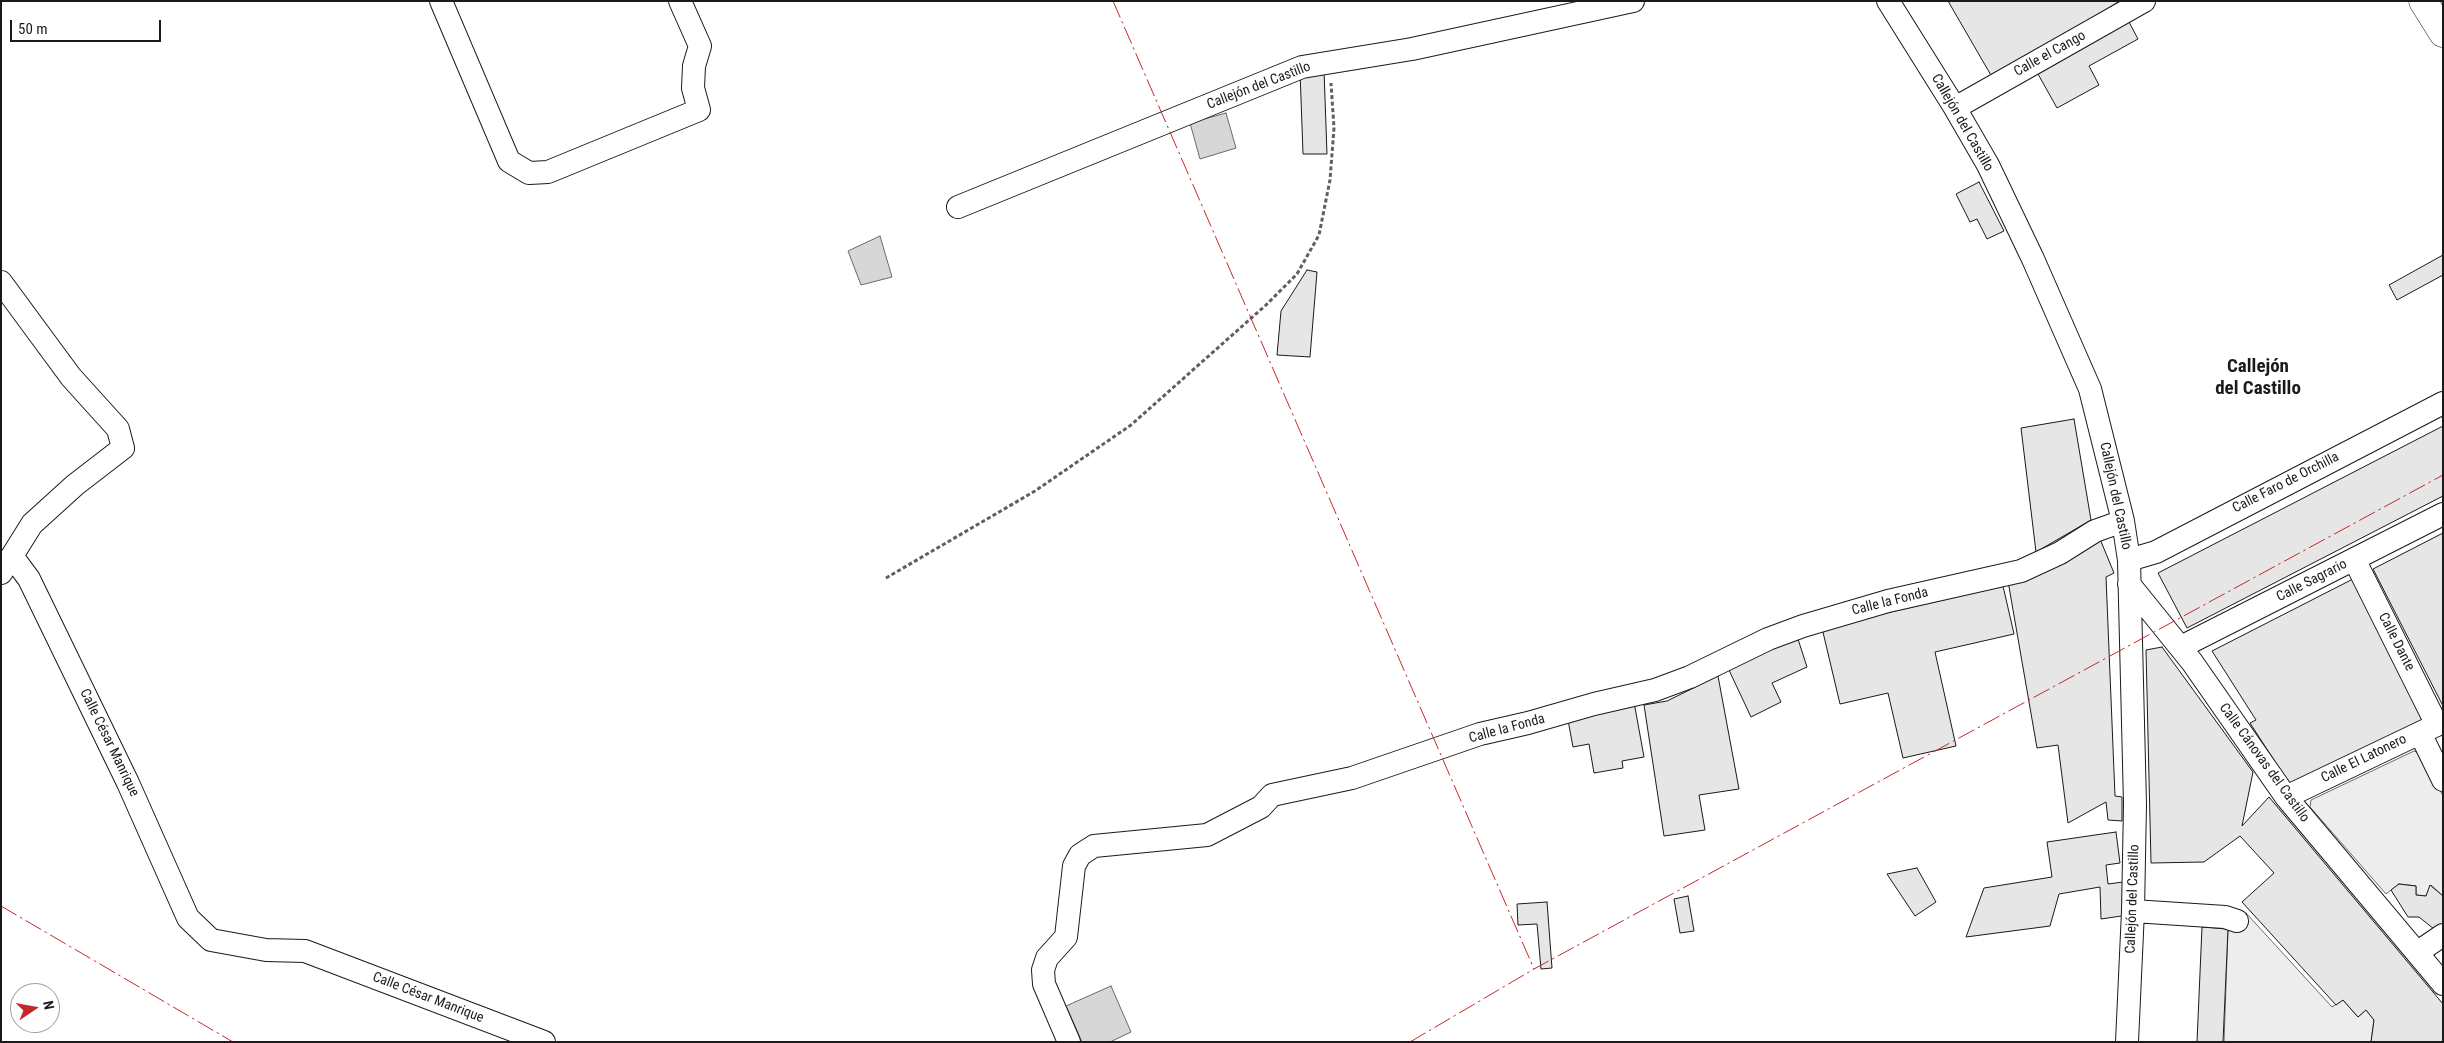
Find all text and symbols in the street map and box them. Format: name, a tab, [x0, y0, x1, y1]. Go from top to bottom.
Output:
scale bar	[12, 10, 164, 42]
text: 50 m	[18, 20, 48, 38]
street label: Calle el Cango	[2011, 27, 2089, 81]
street label: Callejón del Castillo	[1205, 59, 1313, 113]
street label: Callejón del Castillo	[1927, 71, 1997, 175]
district label: Callejón del Castillo	[2215, 356, 2301, 400]
street label: Callejón del Castillo	[2095, 441, 2135, 551]
street label: Calle Faro de Orchilla	[2230, 449, 2342, 517]
street label: Calle Sagrario	[2274, 556, 2350, 606]
street label: Calle la Fonda	[1850, 584, 1930, 620]
street label: Calle Dante	[2374, 610, 2418, 674]
street label: Calle César Manrique	[76, 686, 142, 800]
street label: Calle Cánovas del Castillo	[2215, 700, 2313, 826]
street label: Calle la Fonda	[1467, 711, 1547, 747]
street label: Calle El Latonero	[2318, 731, 2410, 787]
street label: Callejón del Castillo	[2123, 844, 2143, 954]
street label: Calle César Manrique	[370, 969, 486, 1027]
north arrow	[10, 983, 60, 1033]
text: N	[40, 999, 57, 1011]

